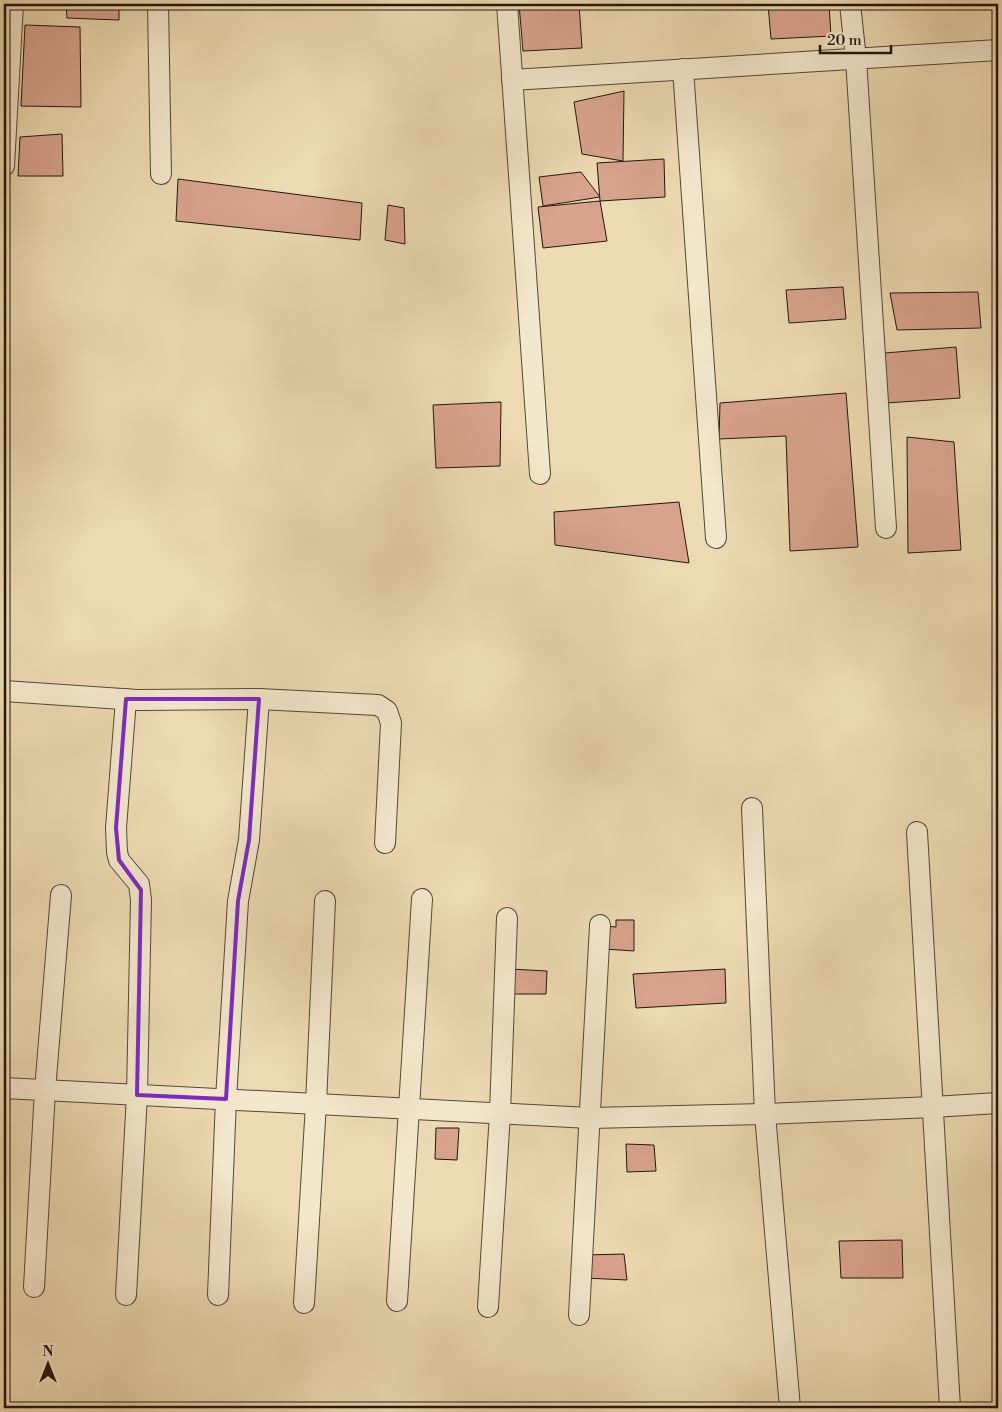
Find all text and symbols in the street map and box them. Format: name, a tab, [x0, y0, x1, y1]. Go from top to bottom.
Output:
scale bar	[820, 22, 891, 54]
text: 20 m	[827, 31, 862, 50]
north arrow	[22, 1340, 72, 1390]
text: N	[42, 1343, 54, 1361]

